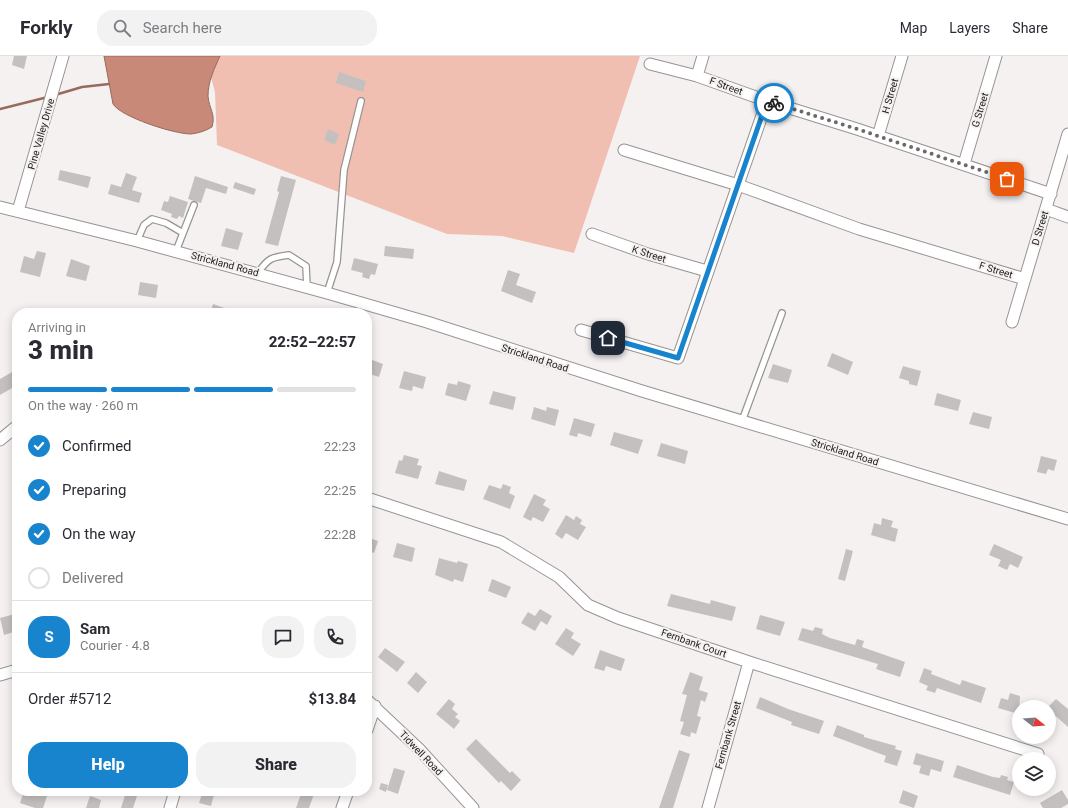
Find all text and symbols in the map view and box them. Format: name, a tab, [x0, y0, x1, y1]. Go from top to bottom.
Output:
search box	[97, 10, 377, 46]
text: Forkly	[20, 16, 73, 39]
icon: search	[111, 17, 133, 39]
text: Search here	[143, 19, 222, 37]
text: Map	[900, 20, 927, 36]
text: Layers	[949, 20, 990, 36]
text: Share	[1012, 20, 1048, 36]
street label: F Street	[708, 75, 744, 97]
street label: H Street	[880, 77, 900, 115]
courier	[754, 83, 794, 123]
street label: G Street	[970, 91, 990, 129]
icon: bike	[763, 92, 785, 114]
street label: Pine Valley Drive	[26, 97, 56, 171]
pin	[990, 162, 1024, 196]
icon: bag	[996, 168, 1018, 190]
street label: D Street	[1030, 209, 1050, 247]
street label: K Street	[631, 243, 667, 265]
street label: Strickland Road	[190, 250, 260, 278]
street label: F Street	[978, 260, 1014, 280]
text: Arriving in	[28, 320, 86, 335]
pin	[591, 321, 625, 355]
icon: home	[597, 327, 619, 349]
text: 22:52–22:57	[269, 333, 356, 351]
text: 3 min	[28, 335, 94, 365]
street label: Strickland Road	[500, 342, 570, 374]
text: On the way · 260 m	[28, 398, 138, 413]
icon: check	[28, 435, 50, 457]
text: Confirmed	[62, 437, 132, 455]
street label: Strickland Road	[810, 437, 880, 467]
text: 22:23	[324, 439, 356, 454]
icon: check	[28, 479, 50, 501]
text: Preparing	[62, 481, 126, 499]
text: 22:25	[324, 483, 356, 498]
icon: check	[28, 523, 50, 545]
text: On the way	[62, 525, 136, 543]
text: 22:28	[324, 527, 356, 542]
text: Delivered	[62, 569, 124, 587]
button: chat	[262, 616, 304, 658]
button: phone	[314, 616, 356, 658]
text: Sam	[80, 620, 110, 638]
street label: Fernbank Court	[660, 627, 728, 659]
text: S	[44, 628, 54, 646]
text: Courier · 4.8	[80, 638, 150, 653]
text: Order #5712	[28, 690, 111, 708]
text: $13.84	[309, 690, 356, 708]
street label: Fernbank Street	[713, 700, 743, 770]
north arrow	[1012, 700, 1056, 744]
map controls	[1012, 700, 1056, 796]
street label: Tidwell Road	[397, 729, 445, 777]
button: Help	[28, 742, 188, 788]
button: Share	[196, 742, 356, 788]
button: layers	[1012, 752, 1056, 796]

